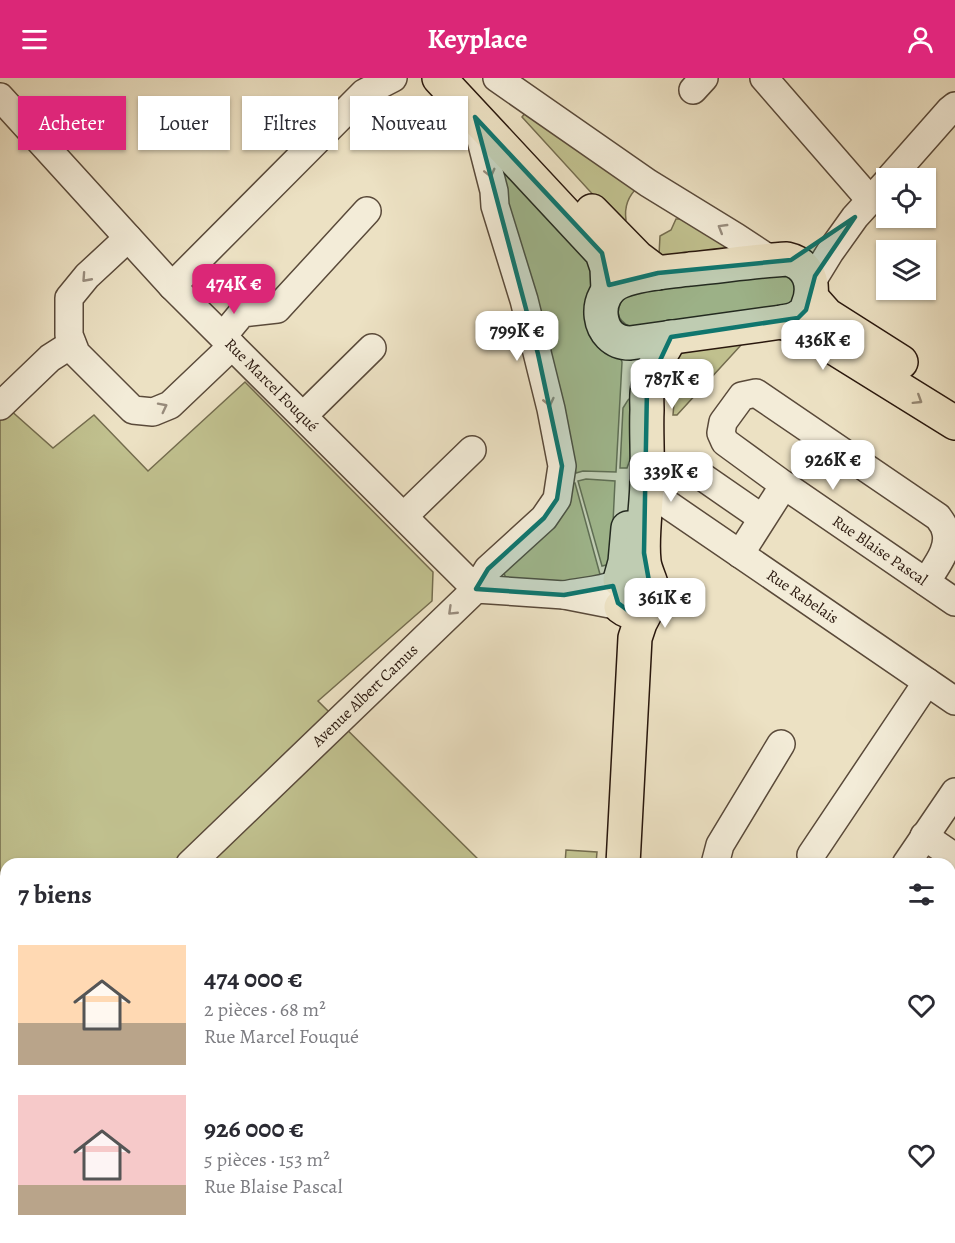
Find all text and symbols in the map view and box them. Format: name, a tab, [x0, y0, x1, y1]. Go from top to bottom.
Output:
text: Keyplace	[427, 21, 528, 57]
icon: menu	[18, 23, 51, 56]
icon: person	[904, 23, 937, 56]
chip: Acheter	[18, 96, 126, 150]
chip: Louer	[138, 96, 230, 150]
chip: Filtres	[242, 96, 338, 150]
chip: Nouveau	[350, 96, 468, 150]
one-way arrow	[482, 168, 495, 178]
map controls	[876, 168, 936, 300]
button: locate	[876, 168, 936, 228]
one-way arrow	[718, 224, 728, 235]
button: layers	[876, 240, 936, 300]
pin: 474K €	[185, 264, 283, 315]
text: 474K €	[206, 270, 262, 297]
one-way arrow	[82, 271, 93, 282]
pin: 799K €	[468, 311, 566, 362]
text: 799K €	[489, 317, 545, 344]
pin: 436K €	[774, 320, 872, 371]
text: 436K €	[795, 326, 851, 353]
street label: Rue Marcel Fouqué	[220, 334, 323, 437]
pin: 787K €	[623, 359, 721, 410]
text: 787K €	[645, 365, 699, 392]
one-way arrow	[912, 392, 922, 404]
one-way arrow	[542, 397, 555, 407]
one-way arrow	[157, 403, 168, 414]
pin: 926K €	[784, 440, 882, 491]
text: 926K €	[805, 446, 861, 473]
pin: 339K €	[622, 452, 720, 503]
text: 339K €	[644, 458, 698, 485]
street label: Rue Blaise Pascal	[828, 510, 932, 591]
street label: Rue Rabelais	[762, 564, 843, 629]
pin: 361K €	[616, 578, 714, 629]
text: 361K €	[638, 584, 692, 611]
one-way arrow	[449, 604, 460, 615]
street label: Avenue Albert Camus	[306, 639, 423, 753]
text: 7 biens	[18, 877, 92, 912]
icon: filters	[905, 878, 938, 911]
text: 474 000 €	[204, 961, 303, 996]
icon: home	[66, 969, 138, 1041]
icon: heart	[905, 989, 938, 1022]
text: 2 pièces · 68 m²	[204, 996, 326, 1023]
text: Rue Marcel Fouqué	[204, 1023, 359, 1050]
text: 926 000 €	[204, 1111, 304, 1146]
icon: home	[66, 1119, 138, 1191]
icon: heart	[905, 1139, 938, 1172]
text: 5 pièces · 153 m²	[204, 1146, 330, 1173]
text: Rue Blaise Pascal	[204, 1173, 343, 1200]

